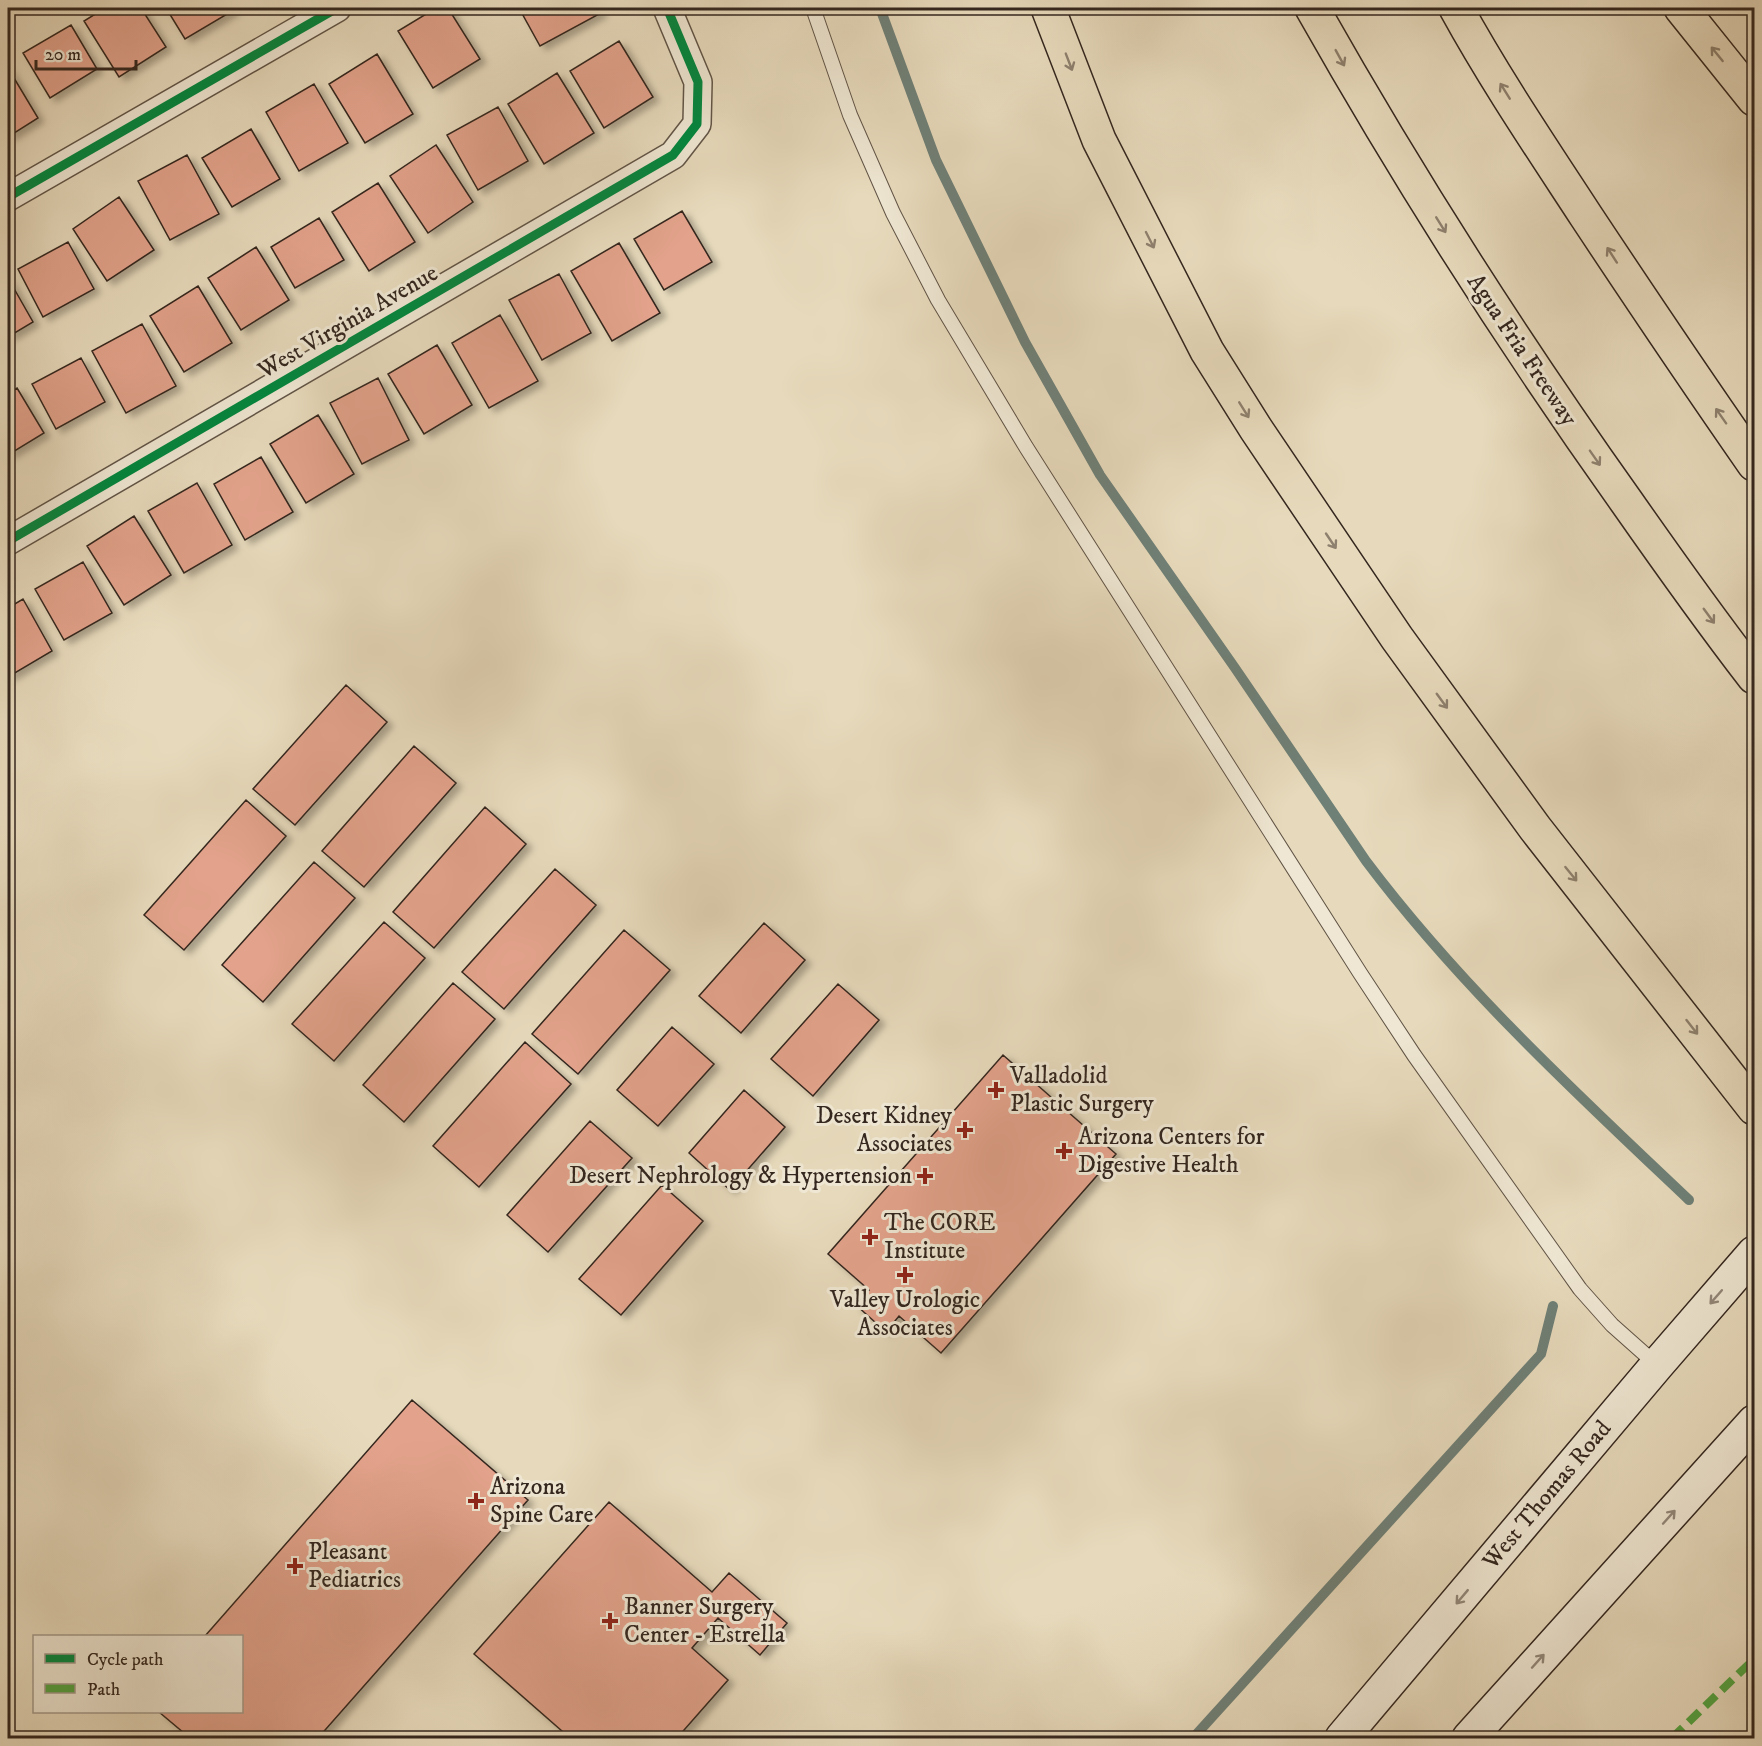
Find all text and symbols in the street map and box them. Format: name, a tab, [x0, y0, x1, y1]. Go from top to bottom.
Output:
scale bar	[36, 33, 136, 71]
text: 20 m	[45, 44, 81, 66]
one-way arrow	[1711, 46, 1724, 62]
one-way arrow	[1335, 50, 1347, 67]
one-way arrow	[1064, 52, 1075, 71]
one-way arrow	[1499, 83, 1512, 100]
one-way arrow	[1435, 217, 1447, 233]
one-way arrow	[1144, 230, 1156, 248]
one-way arrow	[1605, 247, 1617, 264]
street label: West Virginia Avenue	[252, 258, 443, 386]
street label: Agua Fria Freeway	[1460, 268, 1584, 432]
one-way arrow	[1238, 401, 1250, 418]
one-way arrow	[1715, 409, 1727, 425]
one-way arrow	[1589, 449, 1601, 466]
one-way arrow	[1325, 532, 1337, 548]
one-way arrow	[1703, 608, 1715, 624]
one-way arrow	[1436, 692, 1448, 708]
one-way arrow	[1565, 866, 1578, 882]
one-way arrow	[1685, 1019, 1698, 1035]
place label: Valladolid Plastic Surgery	[1009, 1061, 1154, 1119]
marker: Valladolid Plastic Surgery	[987, 1081, 1005, 1099]
place label: Desert Kidney Associates	[816, 1101, 953, 1159]
marker: Desert Kidney Associates	[956, 1121, 974, 1139]
place label: Arizona Centers for Digestive Health	[1078, 1122, 1265, 1180]
marker: Arizona Centers for Digestive Health	[1055, 1142, 1073, 1160]
place label: Desert Nephrology & Hypertension	[569, 1161, 912, 1191]
marker: Desert Nephrology & Hypertension	[916, 1167, 934, 1185]
place label: The CORE Institute	[884, 1208, 995, 1266]
marker: The CORE Institute	[861, 1228, 879, 1246]
marker: Valley Urologic Associates	[896, 1266, 914, 1284]
place label: Valley Urologic Associates	[829, 1285, 980, 1343]
one-way arrow	[1709, 1290, 1723, 1305]
street label: West Thomas Road	[1475, 1414, 1618, 1576]
place label: Arizona Spine Care	[490, 1472, 593, 1530]
marker: Arizona Spine Care	[467, 1492, 485, 1510]
one-way arrow	[1662, 1510, 1676, 1525]
place label: Pleasant Pediatrics	[308, 1537, 401, 1595]
marker: Pleasant Pediatrics	[286, 1557, 304, 1575]
one-way arrow	[1455, 1589, 1469, 1604]
place label: Banner Surgery Center - Estrella	[624, 1592, 786, 1650]
marker: Banner Surgery Center - Estrella	[601, 1612, 619, 1630]
legend	[33, 1635, 243, 1713]
text: Cycle path	[87, 1649, 164, 1671]
one-way arrow	[1531, 1654, 1545, 1669]
text: Path	[87, 1679, 121, 1701]

